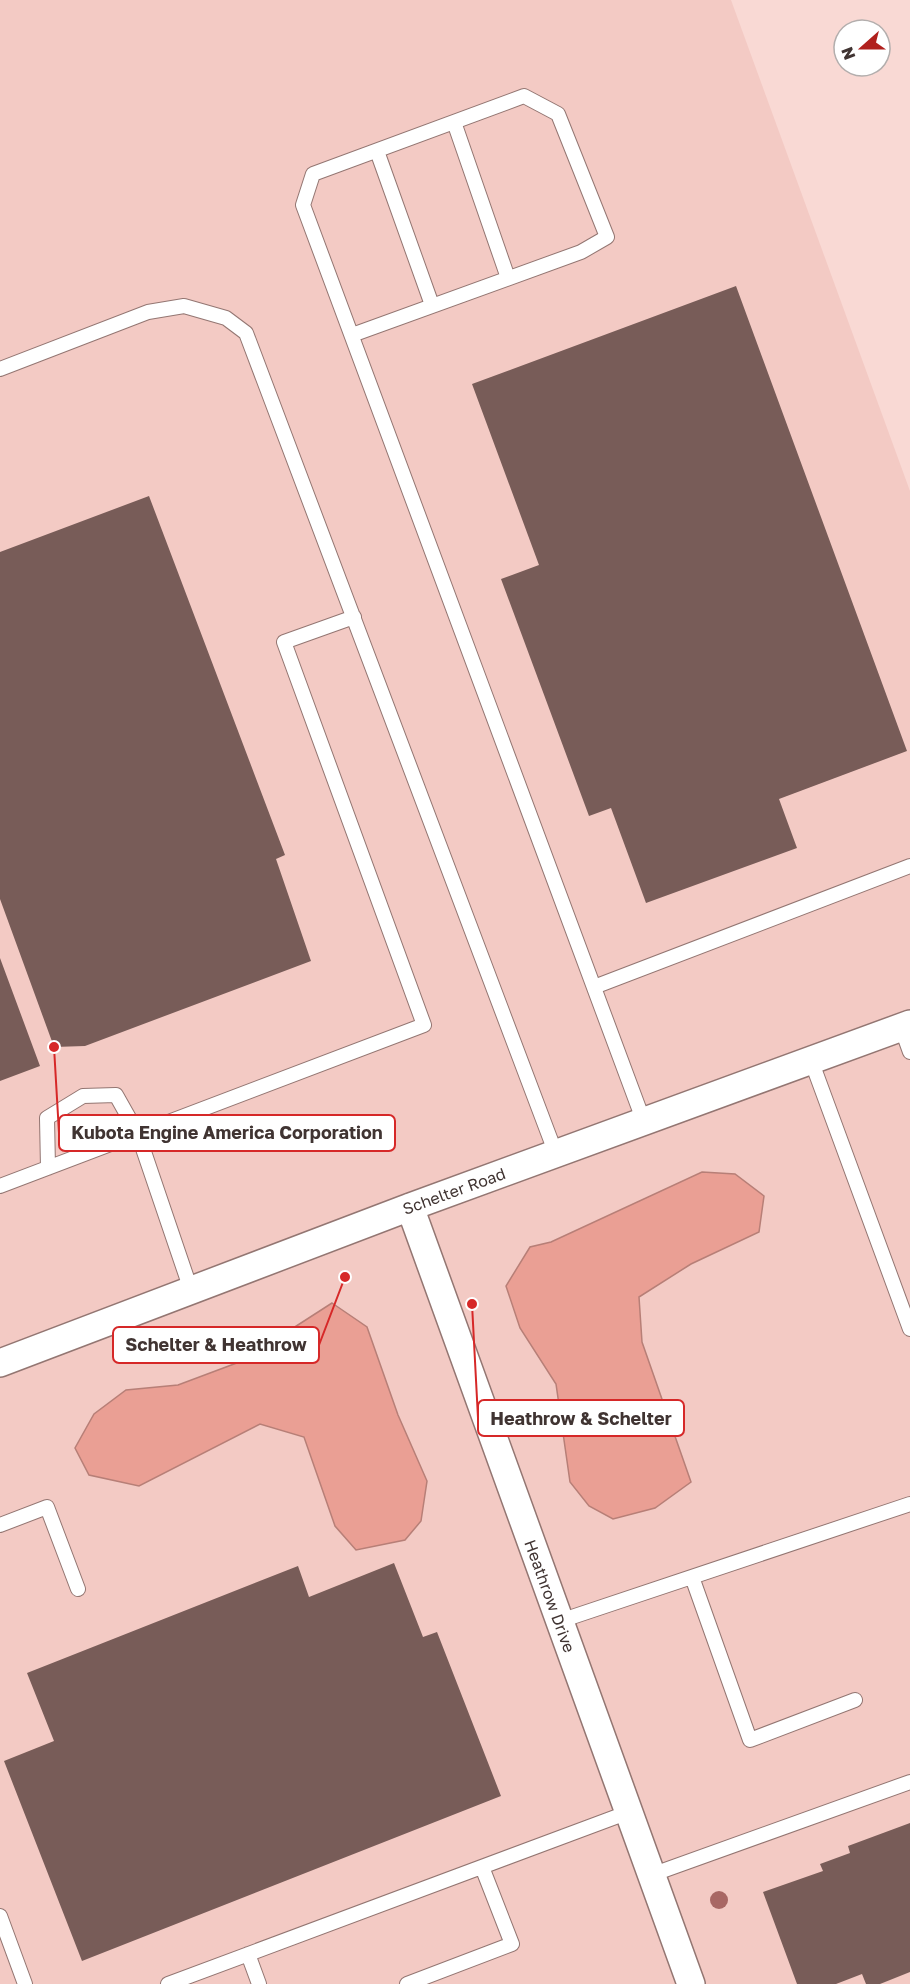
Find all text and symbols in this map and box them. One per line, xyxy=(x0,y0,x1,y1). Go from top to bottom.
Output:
north arrow xyxy=(832,18,892,78)
text: N xyxy=(836,44,860,63)
callout: Kubota Engine America Corporation xyxy=(59,1115,395,1151)
text: Kubota Engine America Corporation xyxy=(71,1121,383,1143)
street label: Schelter Road xyxy=(400,1163,508,1219)
callout: Schelter & Heathrow xyxy=(113,1327,319,1363)
text: Schelter & Heathrow xyxy=(125,1333,307,1355)
callout: Heathrow & Schelter xyxy=(478,1400,684,1436)
text: Heathrow & Schelter xyxy=(490,1407,672,1429)
street label: Heathrow Drive xyxy=(520,1537,580,1655)

